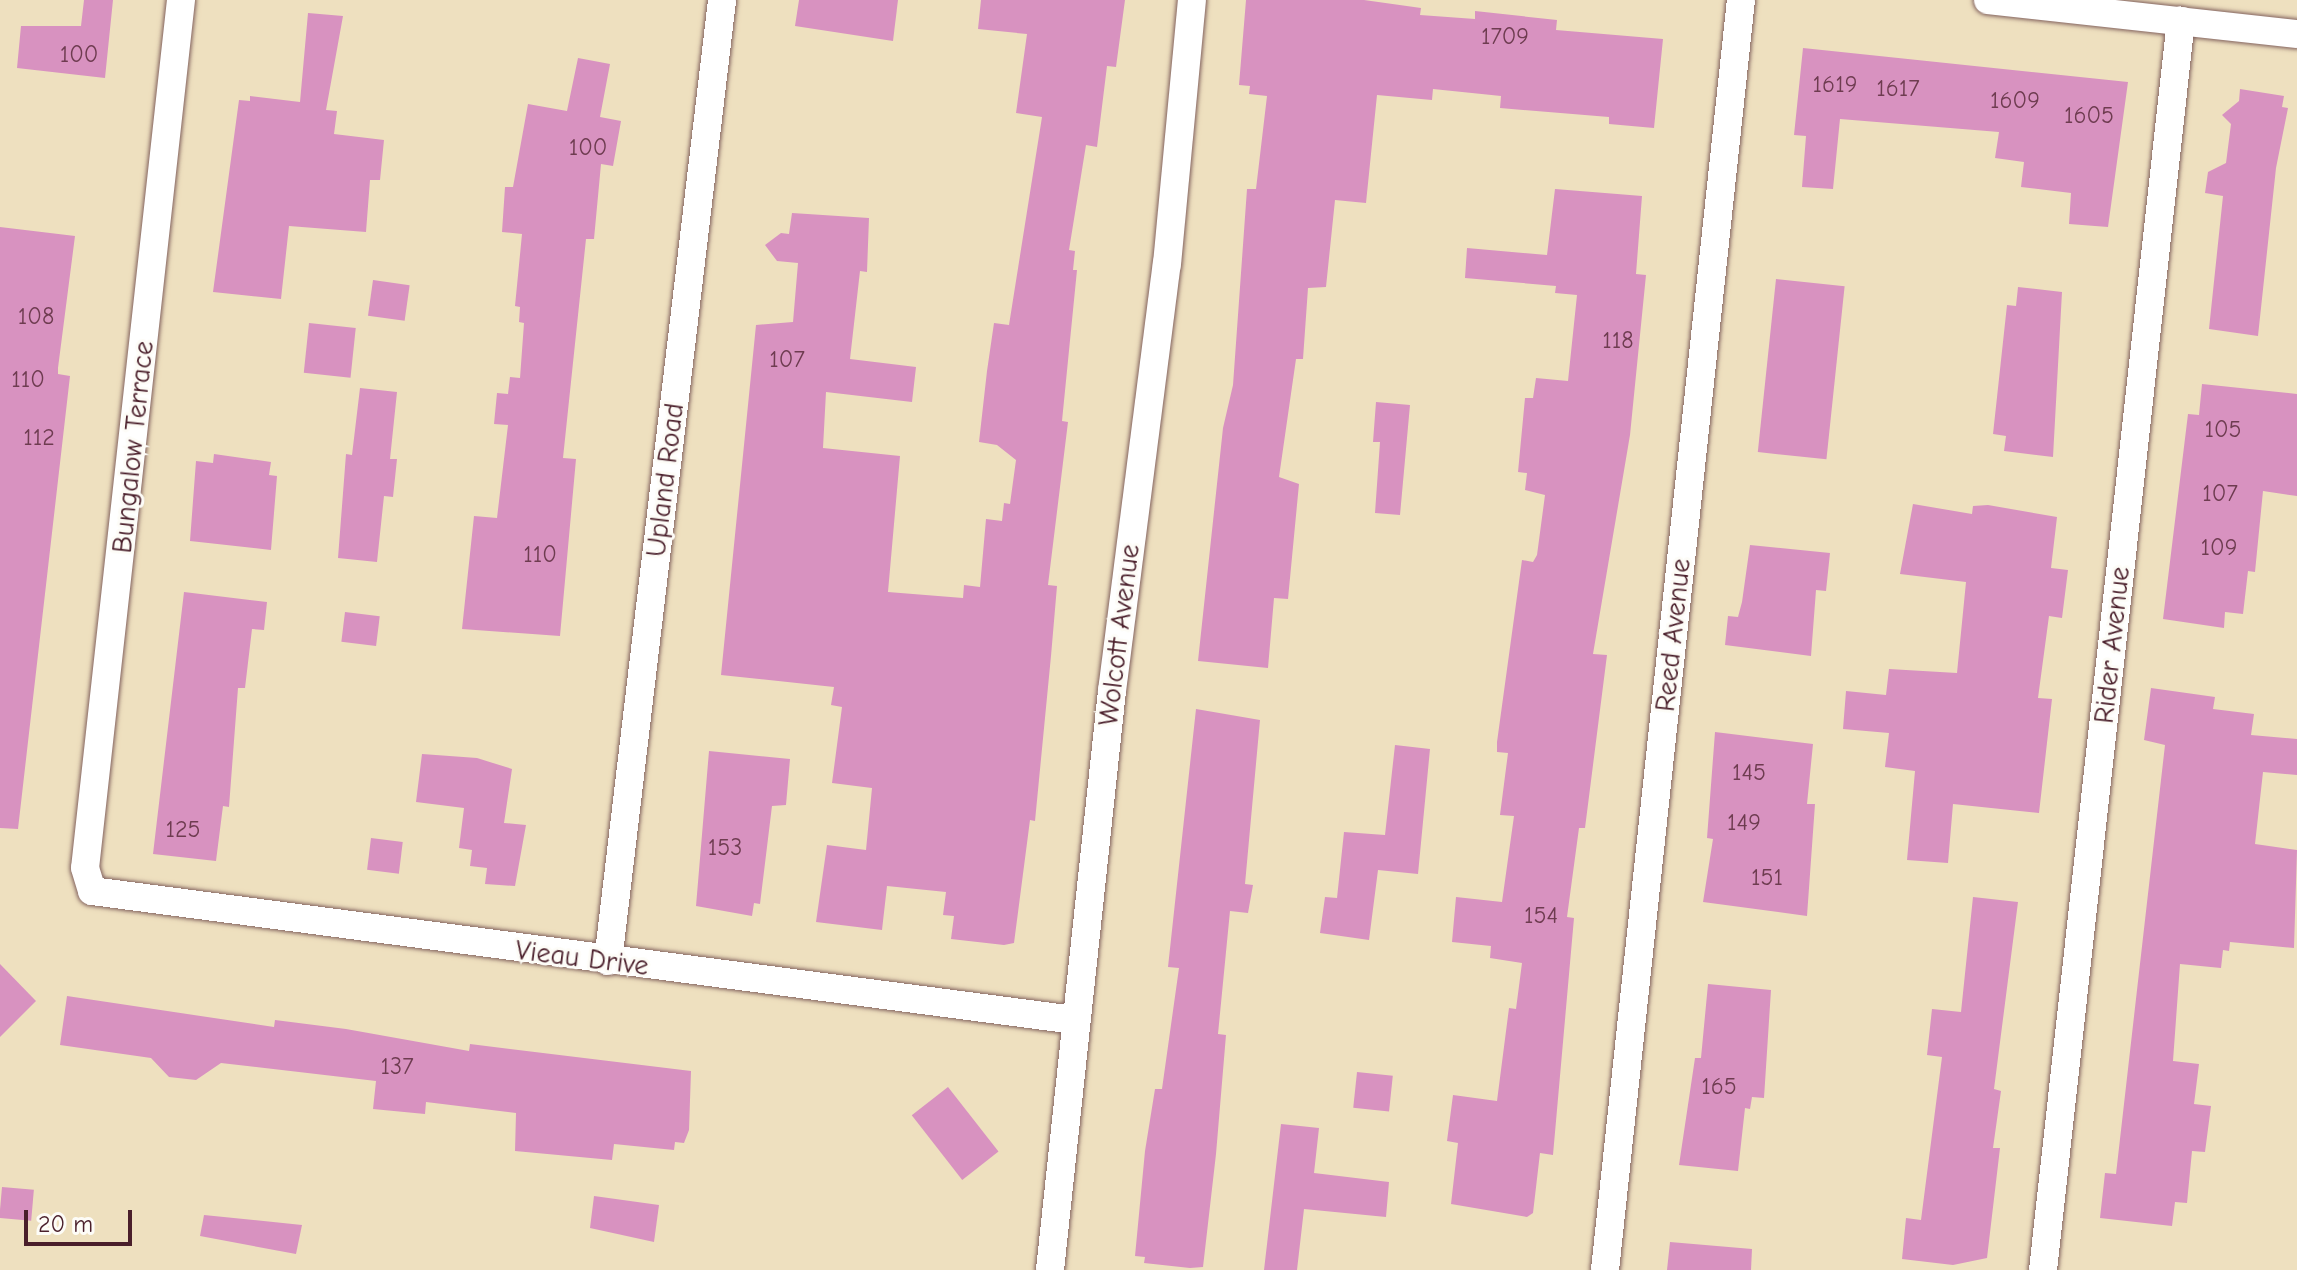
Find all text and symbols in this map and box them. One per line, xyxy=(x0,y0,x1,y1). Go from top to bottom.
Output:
house number: 1709 xyxy=(1481,23,1529,51)
house number: 100 xyxy=(60,41,98,69)
house number: 1619 xyxy=(1813,71,1857,99)
house number: 1617 xyxy=(1876,75,1920,103)
house number: 1609 xyxy=(1990,87,2040,115)
house number: 1605 xyxy=(2064,102,2114,130)
house number: 100 xyxy=(569,134,607,162)
house number: 108 xyxy=(18,303,54,331)
house number: 118 xyxy=(1602,327,1634,355)
street label: Bungalow Terrace xyxy=(105,339,161,555)
house number: 107 xyxy=(769,346,805,374)
house number: 110 xyxy=(11,366,45,394)
street label: Upland Road xyxy=(639,401,691,559)
house number: 105 xyxy=(2204,416,2242,444)
house number: 112 xyxy=(23,424,55,452)
house number: 107 xyxy=(2202,480,2238,508)
house number: 109 xyxy=(2201,534,2237,562)
house number: 110 xyxy=(523,541,557,569)
street label: Wolcott Avenue xyxy=(1091,542,1147,728)
street label: Reed Avenue xyxy=(1648,557,1698,713)
street label: Rider Avenue xyxy=(2087,565,2137,725)
house number: 145 xyxy=(1732,759,1766,787)
house number: 149 xyxy=(1727,809,1761,837)
house number: 125 xyxy=(165,816,201,844)
house number: 153 xyxy=(708,834,742,862)
house number: 151 xyxy=(1751,864,1783,892)
house number: 154 xyxy=(1524,902,1558,930)
street label: Vieau Drive xyxy=(514,933,650,983)
house number: 137 xyxy=(381,1053,413,1081)
house number: 165 xyxy=(1701,1073,1737,1101)
scale bar xyxy=(28,1194,136,1244)
text: 20 m xyxy=(38,1210,93,1238)

